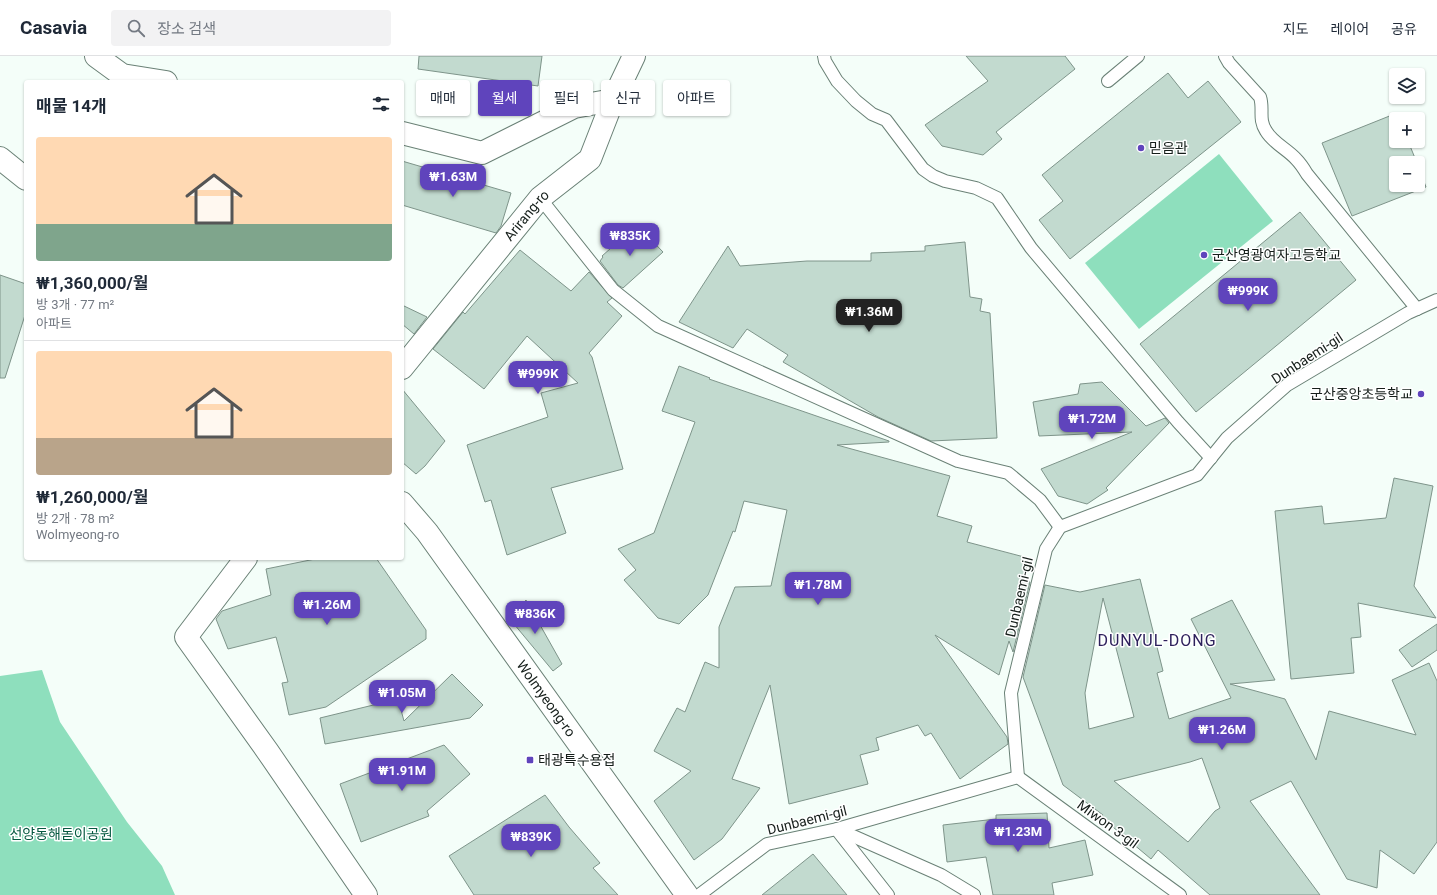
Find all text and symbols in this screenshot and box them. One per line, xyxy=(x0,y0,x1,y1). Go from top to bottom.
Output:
search box xyxy=(111,10,391,46)
text: Casavia xyxy=(20,16,87,39)
icon: search xyxy=(125,17,147,39)
text: 장소 검색 xyxy=(157,20,216,38)
text: 지도 xyxy=(1283,21,1309,37)
text: 레이어 xyxy=(1331,21,1369,37)
text: 공유 xyxy=(1391,21,1417,37)
map controls xyxy=(1389,68,1425,192)
button: layers xyxy=(1389,68,1425,104)
chip: 매매 xyxy=(416,80,470,116)
chip: 월세 xyxy=(478,80,532,116)
chip: 필터 xyxy=(540,80,593,116)
chip: 신규 xyxy=(601,80,655,116)
chip: 아파트 xyxy=(663,80,730,116)
icon: filters xyxy=(370,93,392,115)
text: 매물 14개 xyxy=(36,96,107,116)
button: + xyxy=(1389,112,1425,148)
place label: 믿음관 xyxy=(1149,140,1188,156)
marker: 믿음관 xyxy=(1136,143,1146,153)
button: − xyxy=(1389,156,1425,192)
icon: home xyxy=(178,163,250,235)
pin: ₩1.63M xyxy=(420,164,486,198)
text: ₩1.63M xyxy=(429,169,477,184)
street label: Arirang-ro xyxy=(501,186,552,244)
pin: ₩835K xyxy=(602,223,658,257)
text: ₩835K xyxy=(609,228,651,243)
place label: 군산영광여자고등학교 xyxy=(1212,247,1341,263)
marker: 군산영광여자고등학교 xyxy=(1199,250,1209,260)
text: ₩1,360,000/월 xyxy=(36,273,148,293)
pin: ₩999K xyxy=(1220,278,1276,312)
text: ₩999K xyxy=(1227,283,1269,298)
text: 방 3개 · 77 m² xyxy=(36,297,114,312)
pin: ₩1.36M xyxy=(836,299,902,333)
text: ₩1.36M xyxy=(845,304,893,319)
text: 아파트 xyxy=(36,316,72,331)
street label: Dunbaemi-gil xyxy=(1268,329,1346,387)
pin: ₩999K xyxy=(510,361,566,395)
text: ₩999K xyxy=(517,366,559,381)
icon: home xyxy=(178,377,250,449)
place label: 군산중앙초등학교 xyxy=(1310,386,1413,402)
marker: 군산중앙초등학교 xyxy=(1416,389,1426,399)
pin: ₩1.72M xyxy=(1059,406,1125,440)
text: ₩1.72M xyxy=(1068,411,1116,426)
text: ₩1,260,000/월 xyxy=(36,487,148,507)
text: 방 2개 · 78 m² xyxy=(36,511,114,526)
text: Wolmyeong-ro xyxy=(36,527,119,542)
street label: Dunbaemi-gil xyxy=(1002,555,1036,639)
pin: ₩1.78M xyxy=(785,572,851,606)
text: ₩1.78M xyxy=(794,577,842,592)
pin: ₩1.26M xyxy=(294,592,360,626)
text: ₩1.26M xyxy=(303,597,351,612)
pin: ₩836K xyxy=(507,601,563,635)
text: ₩836K xyxy=(514,606,556,621)
district label: DUNYUL-DONG xyxy=(1097,631,1217,650)
street label: Wolmyeong-ro xyxy=(514,657,579,740)
pin: ₩1.05M xyxy=(369,680,435,714)
text: ₩1.05M xyxy=(378,685,426,700)
pin: ₩1.26M xyxy=(1189,717,1255,751)
text: ₩1.26M xyxy=(1198,722,1246,737)
place label: 태광특수용접 xyxy=(538,752,615,768)
marker: 태광특수용접 xyxy=(525,755,535,765)
pin: ₩1.91M xyxy=(369,758,435,792)
text: ₩1.91M xyxy=(378,763,426,778)
street label: Miwon 3-gil xyxy=(1074,796,1142,852)
street label: Dunbaemi-gil xyxy=(765,802,849,838)
pin: ₩1.23M xyxy=(985,819,1051,853)
pin: ₩839K xyxy=(503,824,559,858)
text: ₩1.23M xyxy=(994,824,1042,839)
park label: 선양동해돋이공원 xyxy=(9,826,113,842)
text: ₩839K xyxy=(510,829,552,844)

